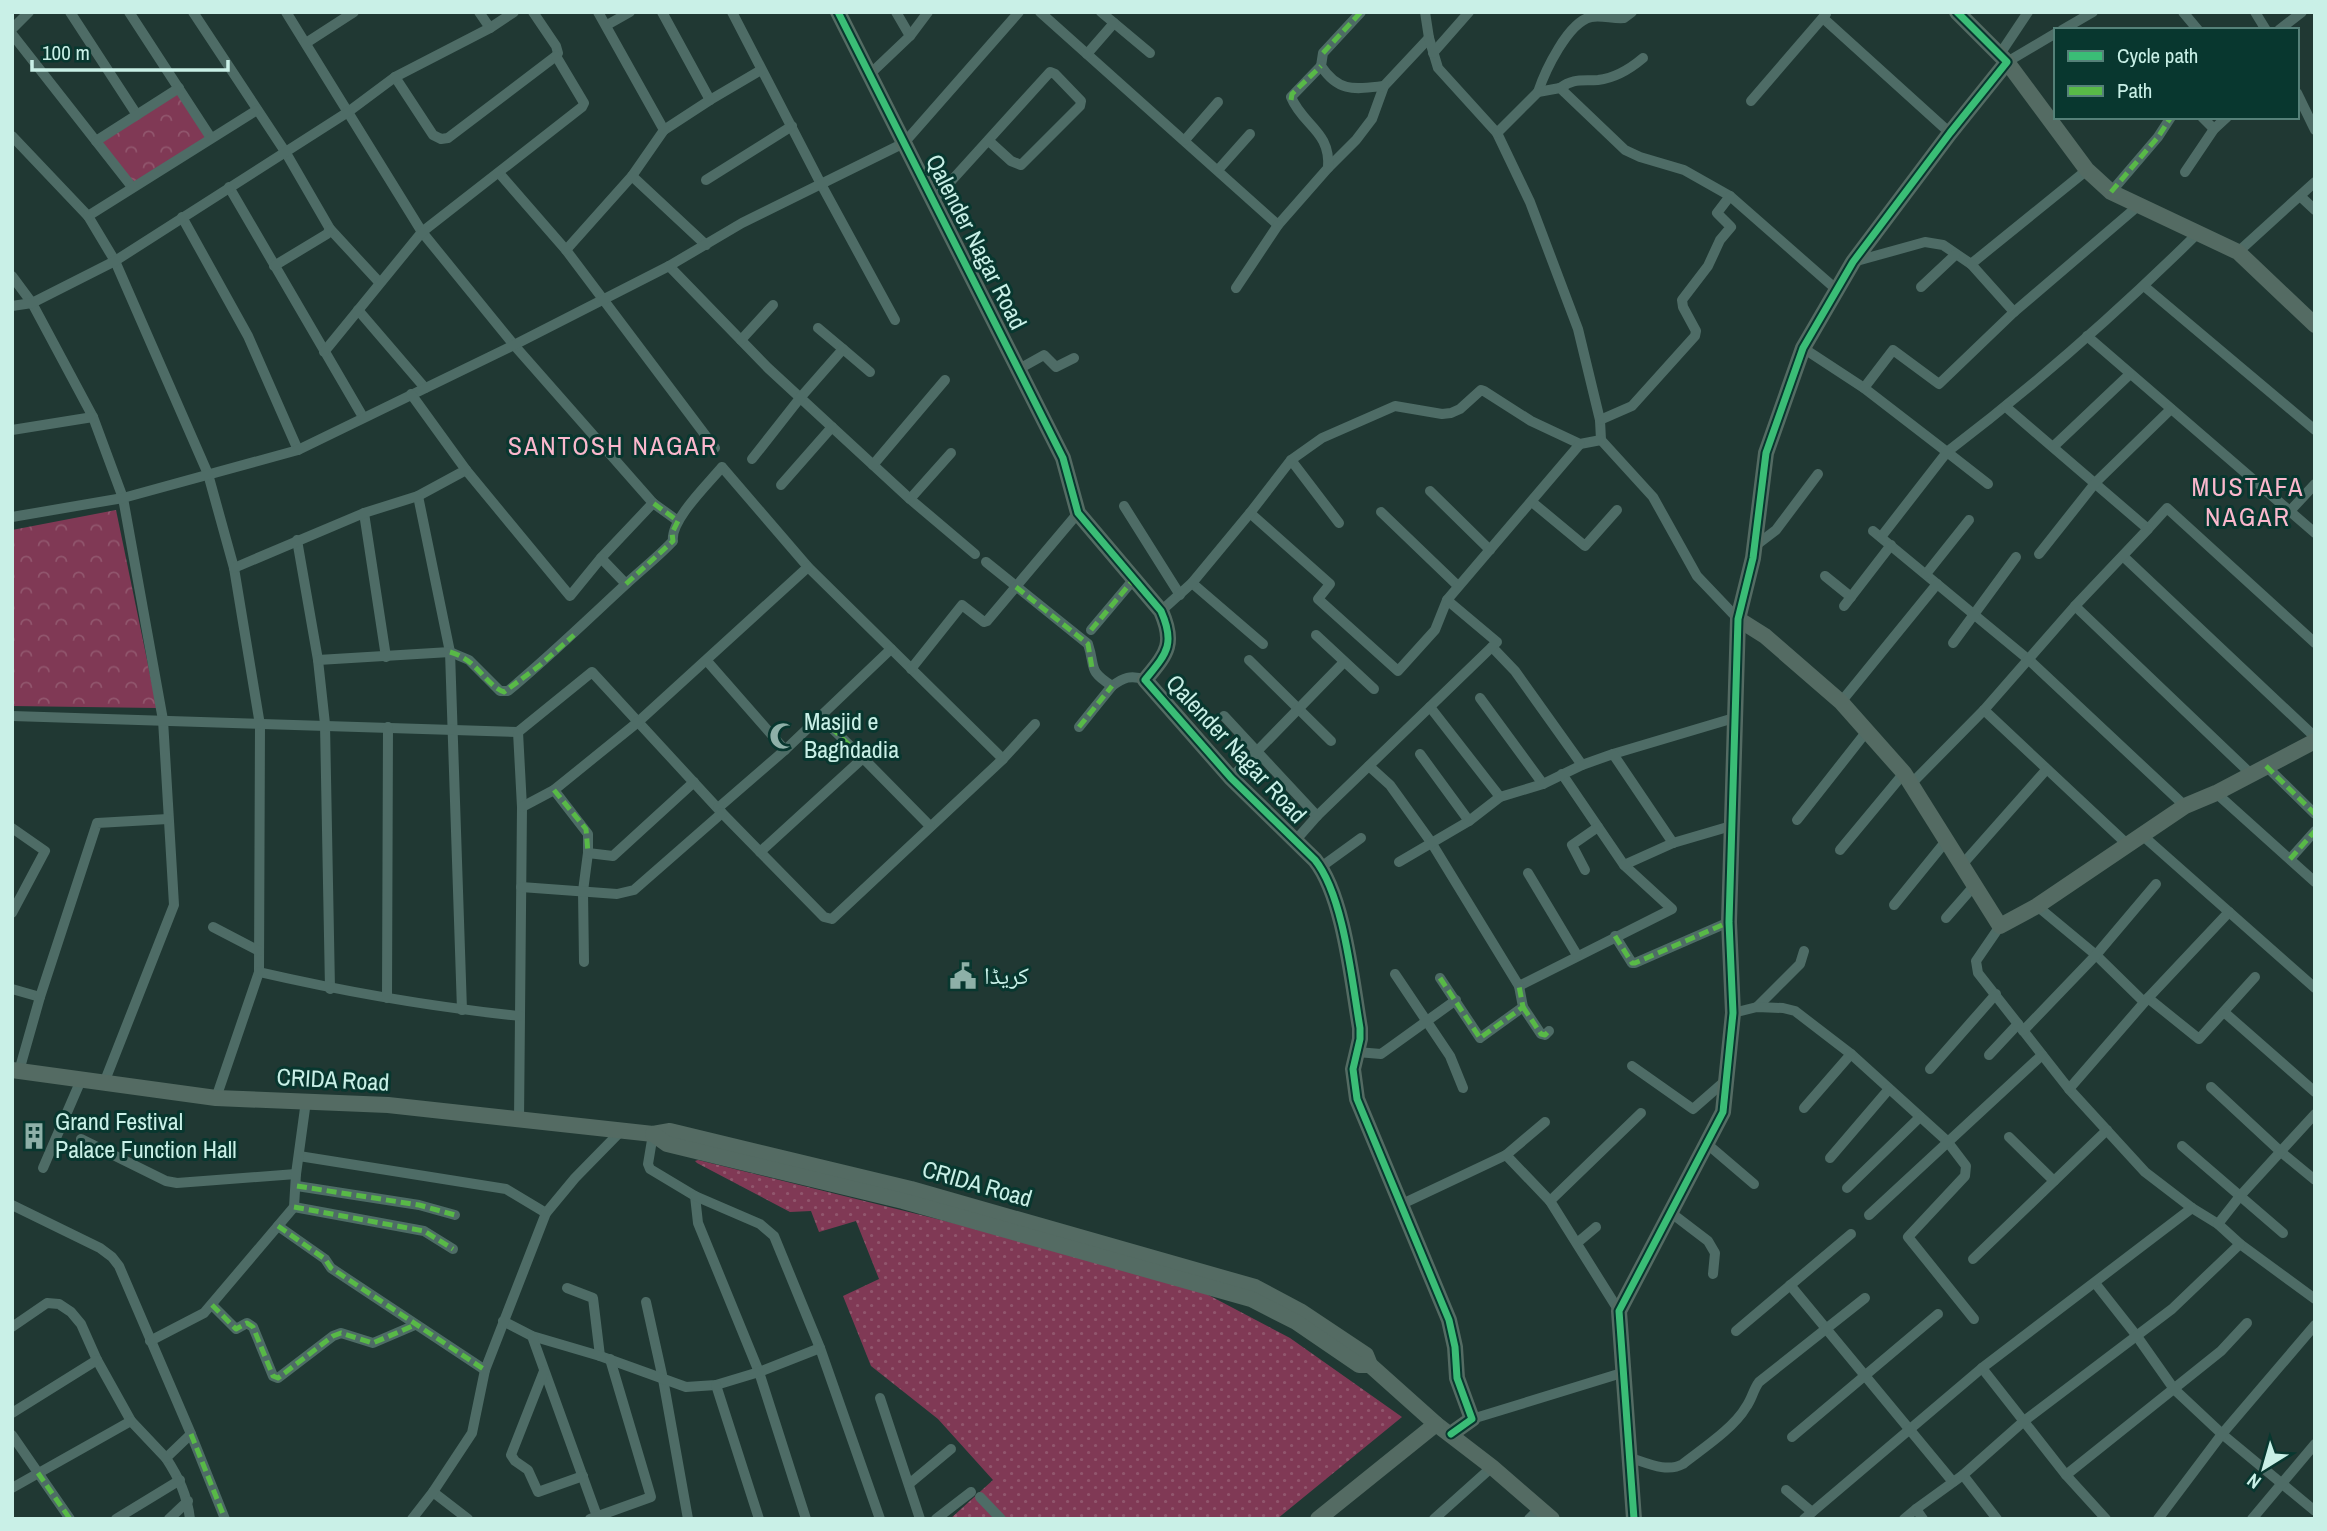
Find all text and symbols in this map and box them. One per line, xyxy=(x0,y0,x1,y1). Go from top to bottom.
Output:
scale bar xyxy=(32,28,228,72)
legend xyxy=(2054,28,2299,119)
text: 100 m xyxy=(42,38,90,67)
text: Cycle path xyxy=(2117,41,2198,70)
text: Path xyxy=(2117,76,2152,105)
street label: Qalender Nagar Road xyxy=(919,149,1035,335)
district label: SANTOSH NAGAR xyxy=(508,428,718,463)
district label: MUSTAFA NAGAR xyxy=(2191,469,2305,534)
street label: Qalender Nagar Road xyxy=(1159,667,1314,830)
place label: Masjid e Baghdadia xyxy=(804,705,899,765)
mosque icon: Masjid e Baghdadia xyxy=(768,721,798,751)
place label: کریڈا xyxy=(984,959,1029,991)
public building icon: کریڈا xyxy=(948,961,978,991)
street label: CRIDA Road xyxy=(276,1060,390,1098)
place label: Grand Festival Palace Function Hall xyxy=(55,1105,237,1165)
building icon: Grand Festival Palace Function Hall xyxy=(19,1121,49,1151)
street label: CRIDA Road xyxy=(919,1152,1036,1214)
north arrow xyxy=(2229,1433,2299,1503)
text: N xyxy=(2241,1468,2266,1495)

